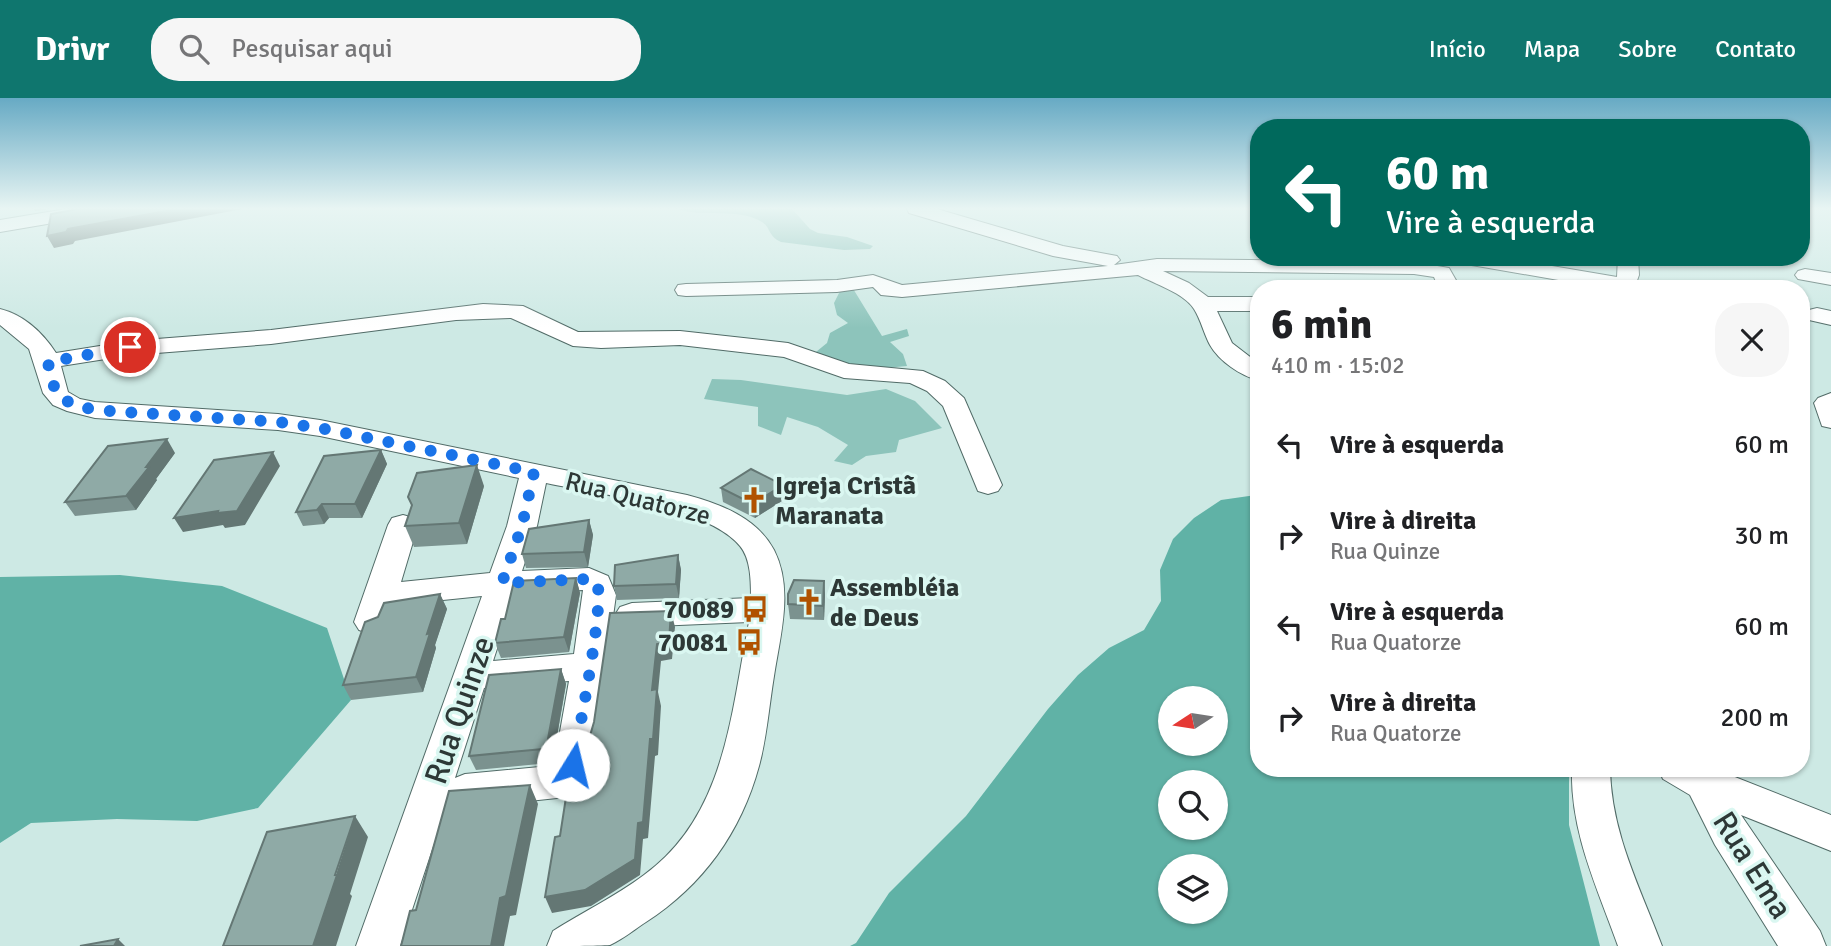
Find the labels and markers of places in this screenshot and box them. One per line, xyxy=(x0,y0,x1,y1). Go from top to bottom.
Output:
pin xyxy=(100,317,160,377)
place label: Igreja Cristã Maranata xyxy=(775,470,916,532)
church icon: Igreja Cristã Maranata xyxy=(739,485,769,515)
place label: Assembléia de Deus xyxy=(830,572,959,634)
church icon: Assembléia de Deus xyxy=(794,587,824,617)
place label: 70089 xyxy=(664,594,734,626)
bus stop icon: 70089 xyxy=(740,594,770,624)
place label: 70081 xyxy=(658,627,728,659)
bus stop icon: 70081 xyxy=(734,627,764,657)

